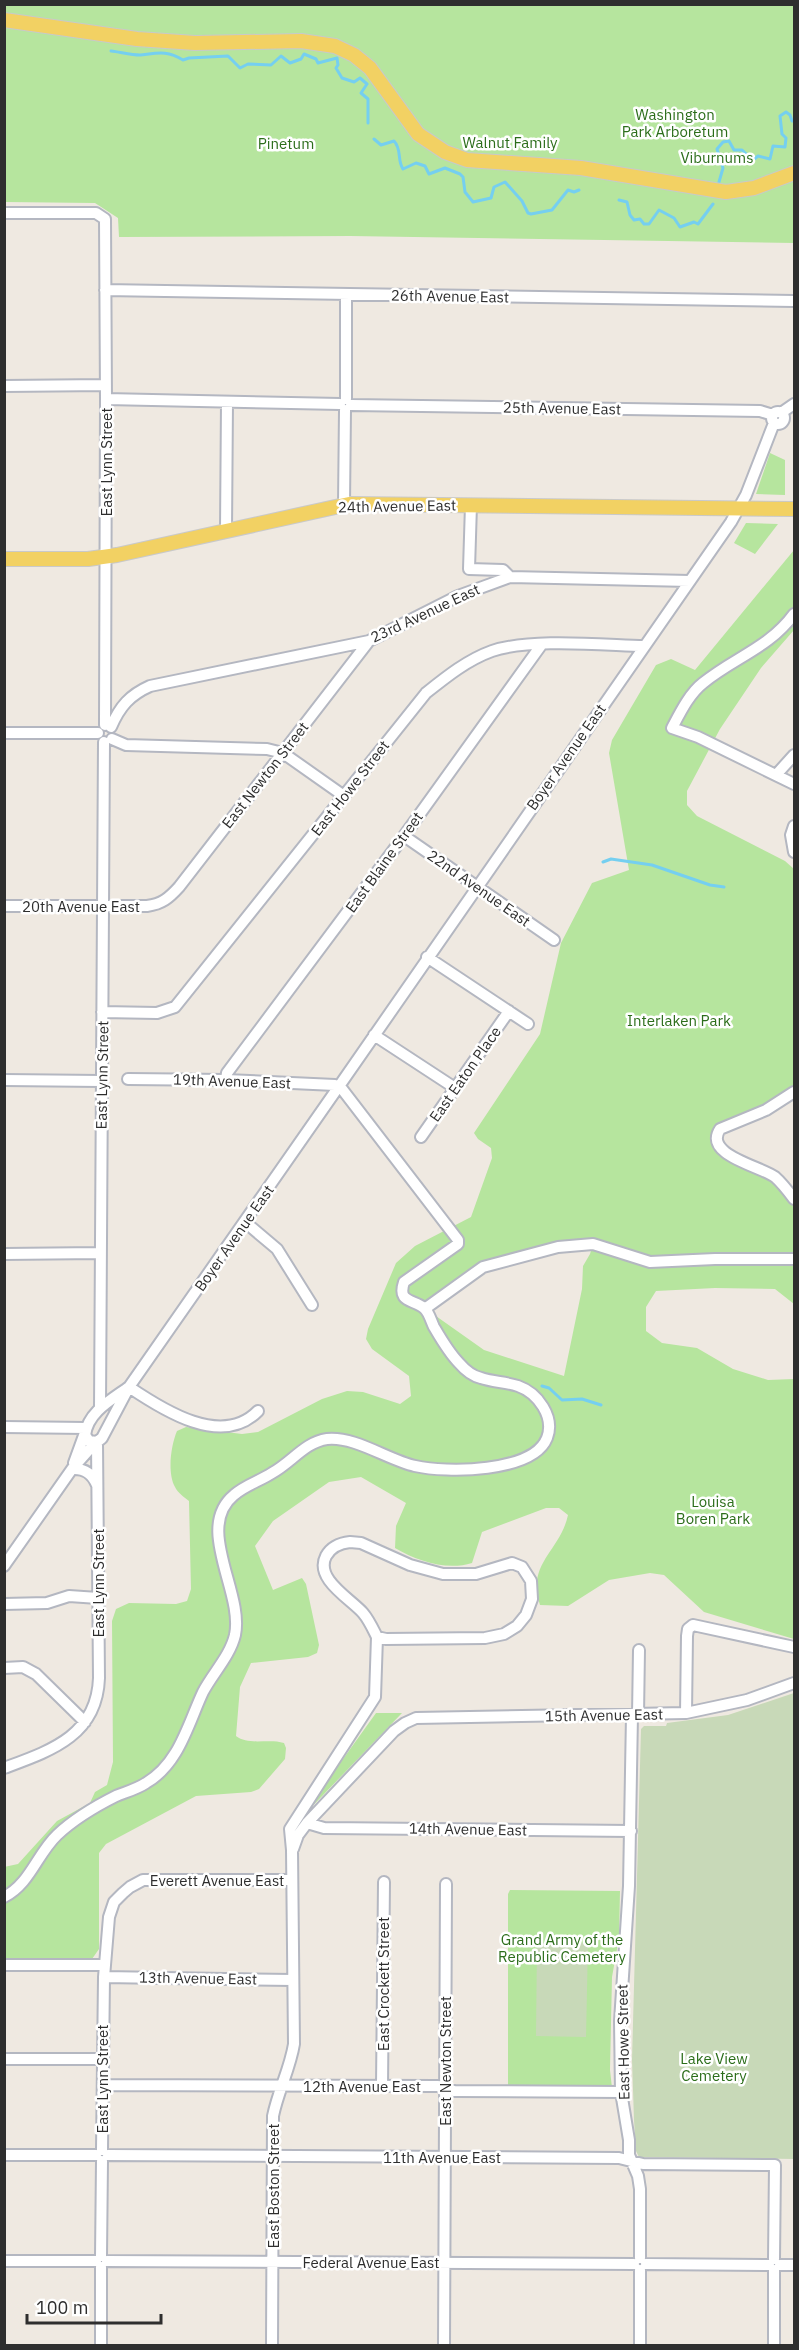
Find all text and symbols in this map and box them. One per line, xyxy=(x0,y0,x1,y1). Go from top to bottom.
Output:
park label: Washington Park Arboretum xyxy=(622,105,728,141)
park label: Walnut Family xyxy=(462,133,558,152)
park label: Pinetum xyxy=(258,134,314,153)
park label: Viburnums xyxy=(680,148,754,167)
street label: 26th Avenue East xyxy=(391,285,509,307)
street label: 25th Avenue East xyxy=(503,397,621,419)
street label: East Lynn Street xyxy=(97,408,116,516)
street label: 24th Avenue East xyxy=(338,495,456,517)
street label: 23rd Avenue East xyxy=(367,579,483,647)
street label: Boyer Avenue East xyxy=(522,700,610,814)
street label: East Newton Street xyxy=(218,718,312,832)
street label: East Howe Street xyxy=(307,736,393,840)
street label: East Blaine Street xyxy=(341,808,427,916)
street label: 22nd Avenue East xyxy=(424,845,534,931)
street label: 20th Avenue East xyxy=(22,897,140,916)
park label: Interlaken Park xyxy=(627,1011,731,1030)
street label: East Lynn Street xyxy=(92,1020,112,1130)
street label: East Eaton Place xyxy=(425,1023,505,1125)
street label: 19th Avenue East xyxy=(173,1069,291,1093)
street label: Boyer Avenue East xyxy=(190,1181,278,1295)
park label: Louisa Boren Park xyxy=(676,1492,750,1528)
street label: East Lynn Street xyxy=(89,1529,108,1637)
street label: 15th Avenue East xyxy=(545,1704,663,1726)
street label: 14th Avenue East xyxy=(409,1818,527,1840)
street label: Everett Avenue East xyxy=(150,1871,284,1890)
street label: East Crockett Street xyxy=(374,1917,393,2051)
park label: Grand Army of the Republic Cemetery xyxy=(498,1930,626,1966)
street label: 13th Avenue East xyxy=(139,1967,257,1989)
street label: East Howe Street xyxy=(612,1984,634,2100)
street label: East Newton Street xyxy=(436,1996,455,2126)
street label: East Lynn Street xyxy=(93,2025,112,2133)
park label: Lake View Cemetery xyxy=(680,2049,748,2085)
street label: 12th Avenue East xyxy=(303,2077,421,2096)
street label: East Boston Street xyxy=(264,2124,283,2248)
street label: 11th Avenue East xyxy=(383,2148,501,2167)
street label: Federal Avenue East xyxy=(302,2253,440,2272)
scale bar xyxy=(27,2287,160,2325)
text: 100 m xyxy=(36,2296,88,2319)

